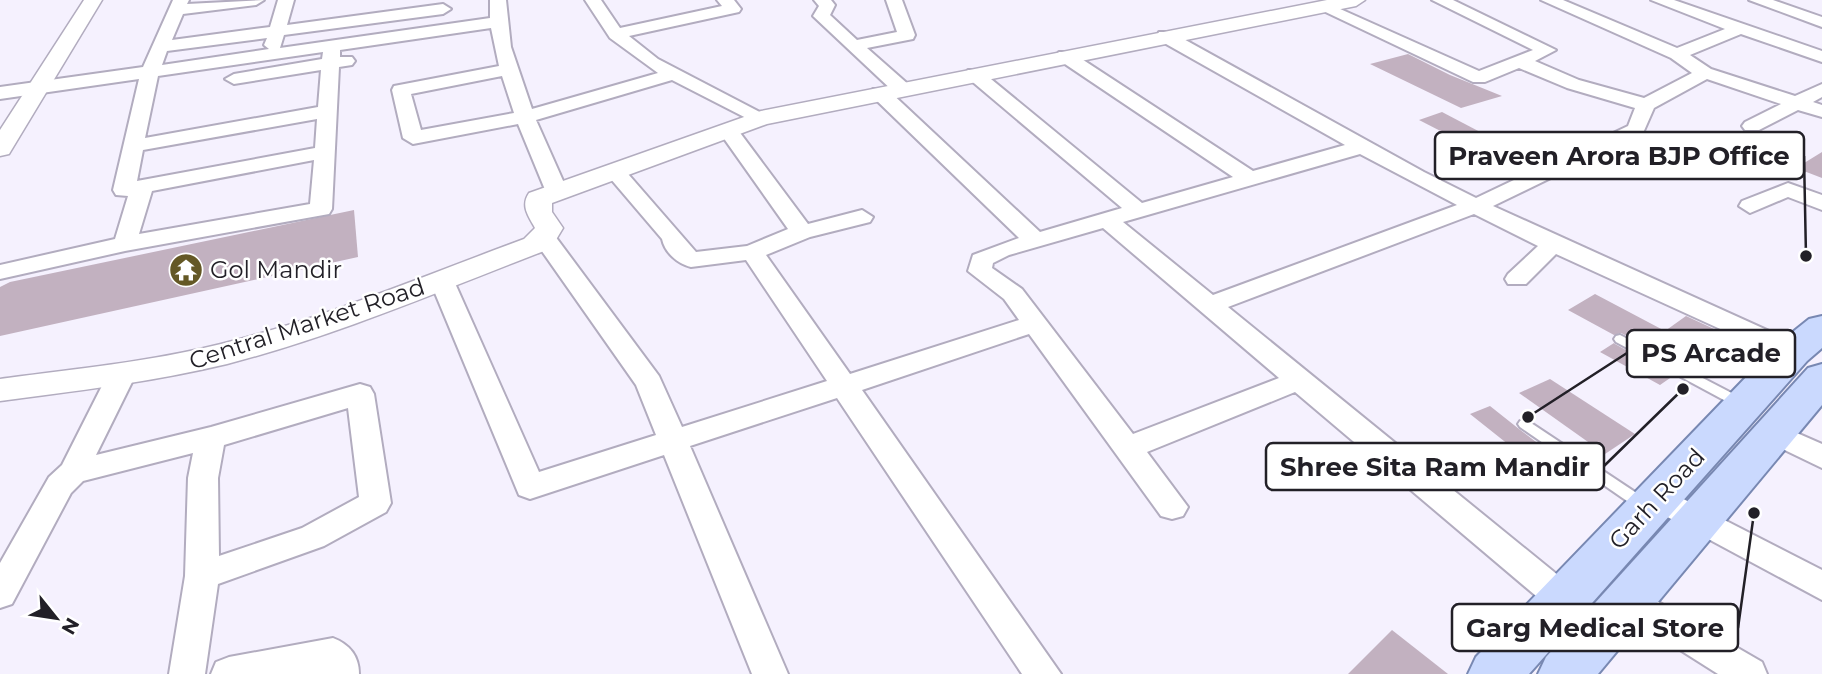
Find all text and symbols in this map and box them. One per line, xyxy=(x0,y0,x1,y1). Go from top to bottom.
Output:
callout: Praveen Arora BJP Office xyxy=(1435,132,1804,179)
text: Praveen Arora BJP Office xyxy=(1448,140,1790,172)
temple icon: Gol Mandir xyxy=(167,251,205,289)
place label: Gol Mandir xyxy=(210,255,342,284)
street label: Central Market Road xyxy=(185,272,428,375)
callout: PS Arcade xyxy=(1627,330,1795,377)
text: PS Arcade xyxy=(1641,337,1781,369)
street label: Garh Road xyxy=(1603,442,1711,555)
callout: Shree Sita Ram Mandir xyxy=(1266,443,1604,490)
text: Shree Sita Ram Mandir xyxy=(1280,451,1590,483)
north arrow xyxy=(21,583,91,653)
callout: Garg Medical Store xyxy=(1452,604,1738,651)
text: Garg Medical Store xyxy=(1466,612,1724,644)
text: N xyxy=(56,614,84,639)

